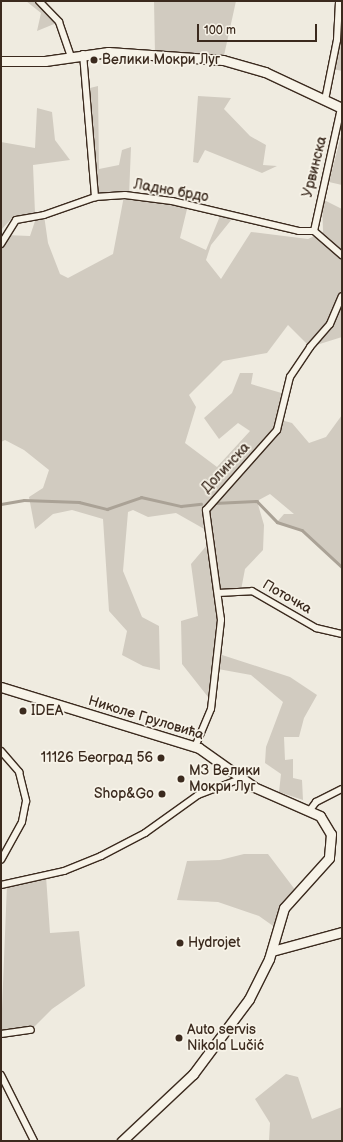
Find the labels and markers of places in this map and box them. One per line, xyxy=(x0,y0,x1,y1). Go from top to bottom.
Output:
place label: Велики Мокри Луг xyxy=(102,52,220,68)
marker: Велики Мокри Луг xyxy=(89,55,99,65)
place label: IDEA xyxy=(31,703,63,719)
marker: IDEA xyxy=(18,706,28,716)
place label: 11126 Београд 56 xyxy=(41,750,153,766)
marker: 11126 Београд 56 xyxy=(156,753,166,763)
place label: МЗ Велики Мокри Луг xyxy=(189,763,260,796)
marker: МЗ Велики Мокри Луг xyxy=(176,774,186,784)
place label: Shop&Go xyxy=(94,786,154,802)
marker: Shop&Go xyxy=(157,789,167,799)
place label: Hydrojet xyxy=(188,935,241,951)
marker: Hydrojet xyxy=(175,938,185,948)
place label: Auto servis Nikola Lučić xyxy=(187,1022,264,1054)
marker: Auto servis Nikola Lučić xyxy=(174,1033,184,1043)

